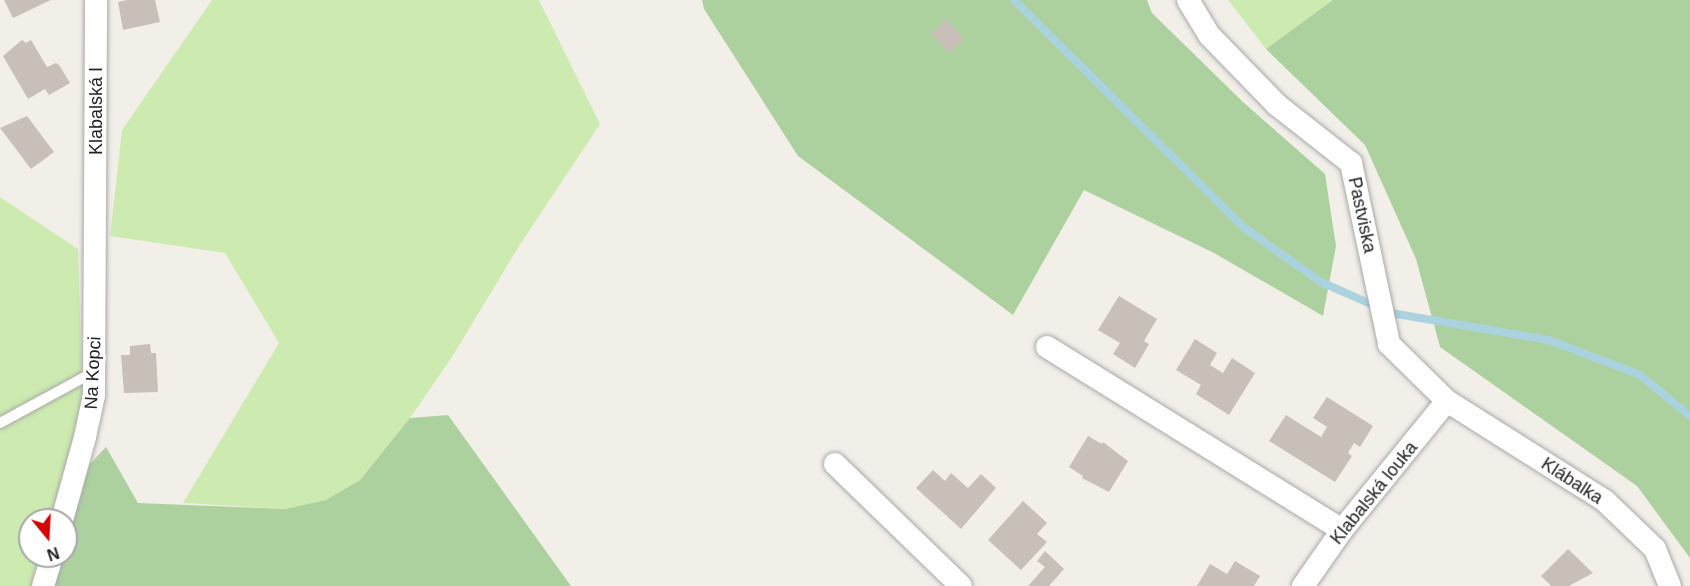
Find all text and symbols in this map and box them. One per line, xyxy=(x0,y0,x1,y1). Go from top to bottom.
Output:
street label: Klabalská I xyxy=(85,67,107,155)
street label: Pastviska xyxy=(1343,175,1381,255)
street label: Na Kopci xyxy=(80,336,106,410)
street label: Klabalská louka xyxy=(1326,437,1422,549)
street label: Klábalka xyxy=(1537,453,1607,509)
north arrow xyxy=(18,508,78,568)
text: N xyxy=(45,544,61,564)

